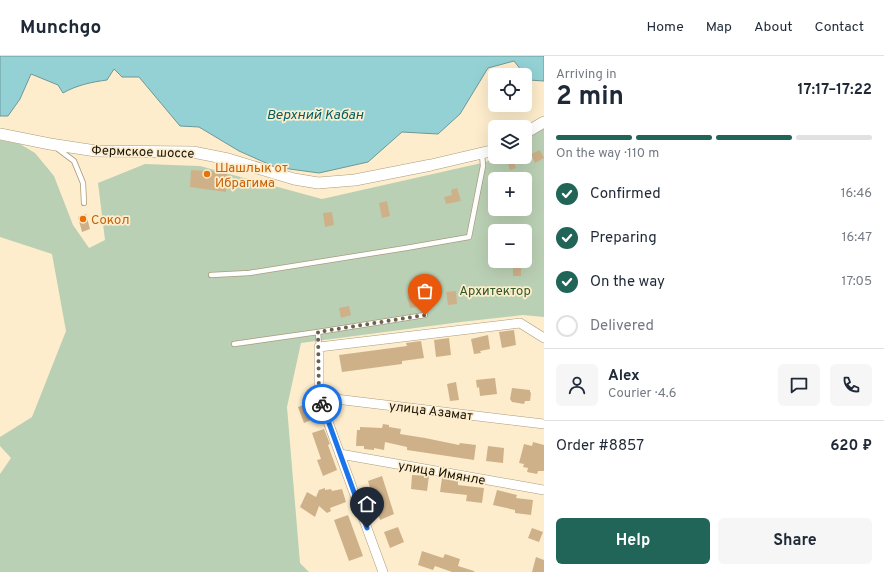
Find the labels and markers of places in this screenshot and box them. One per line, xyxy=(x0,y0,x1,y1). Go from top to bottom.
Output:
place label: Шашлык от Ибрагима xyxy=(215,161,288,192)
marker: Шашлык от Ибрагима xyxy=(202,169,212,179)
place label: Сокол xyxy=(91,213,129,229)
marker: Сокол xyxy=(78,214,88,224)
pin xyxy=(408,274,442,315)
pin xyxy=(350,487,384,528)

